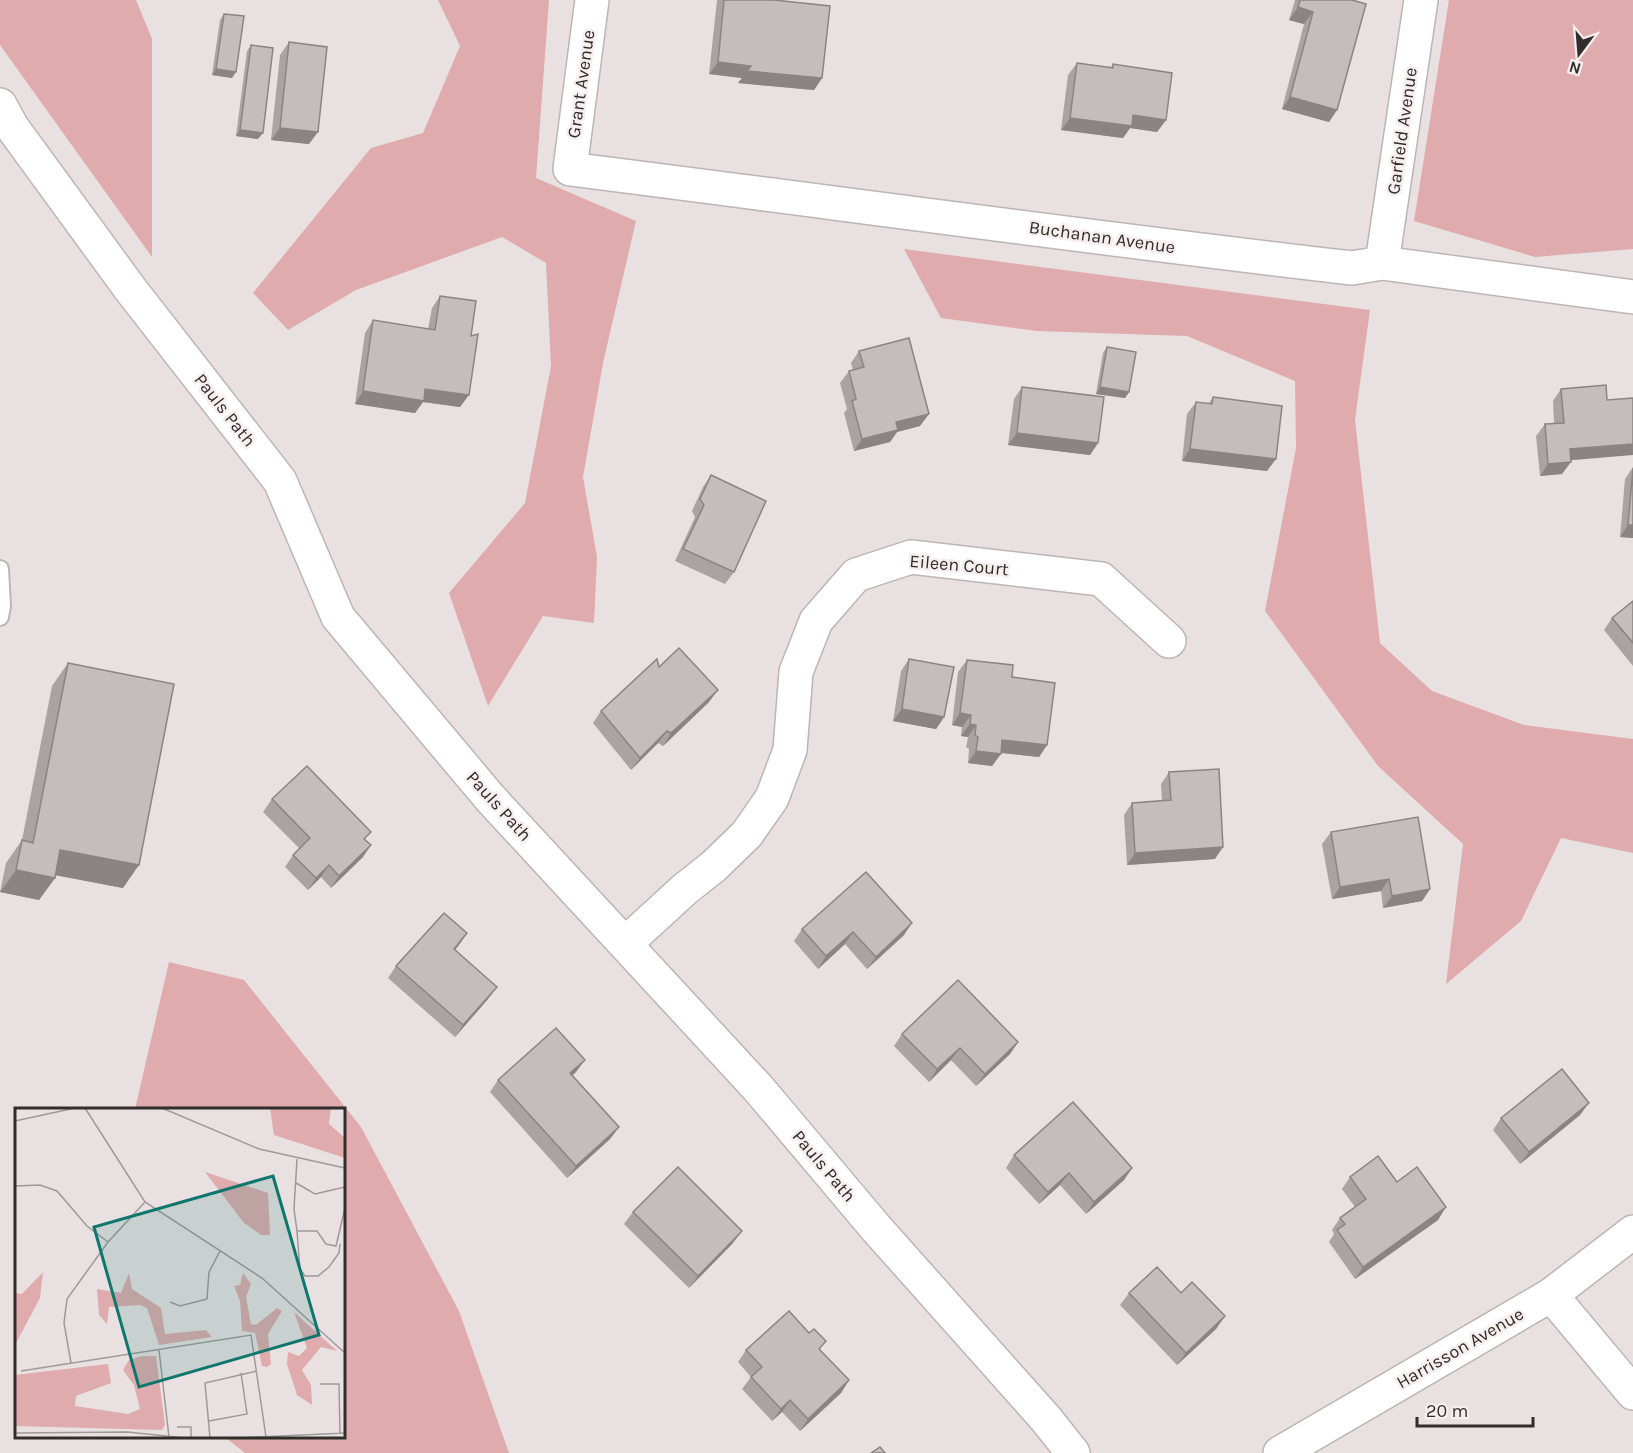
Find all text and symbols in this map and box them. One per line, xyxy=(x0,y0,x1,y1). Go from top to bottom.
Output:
north arrow xyxy=(1549,24,1609,84)
street label: Grant Avenue xyxy=(563,28,599,140)
text: N xyxy=(1567,57,1583,79)
street label: Garfield Avenue xyxy=(1382,66,1422,196)
street label: Buchanan Avenue xyxy=(1028,216,1176,258)
street label: Pauls Path xyxy=(190,369,260,451)
street label: Eileen Court xyxy=(909,550,1010,580)
street label: Pauls Path xyxy=(462,766,536,846)
inset map xyxy=(15,1108,345,1438)
street label: Pauls Path xyxy=(788,1126,860,1206)
street label: Harrisson Avenue xyxy=(1392,1303,1528,1393)
scale bar xyxy=(1417,1390,1532,1428)
text: 20 m xyxy=(1426,1400,1468,1422)

